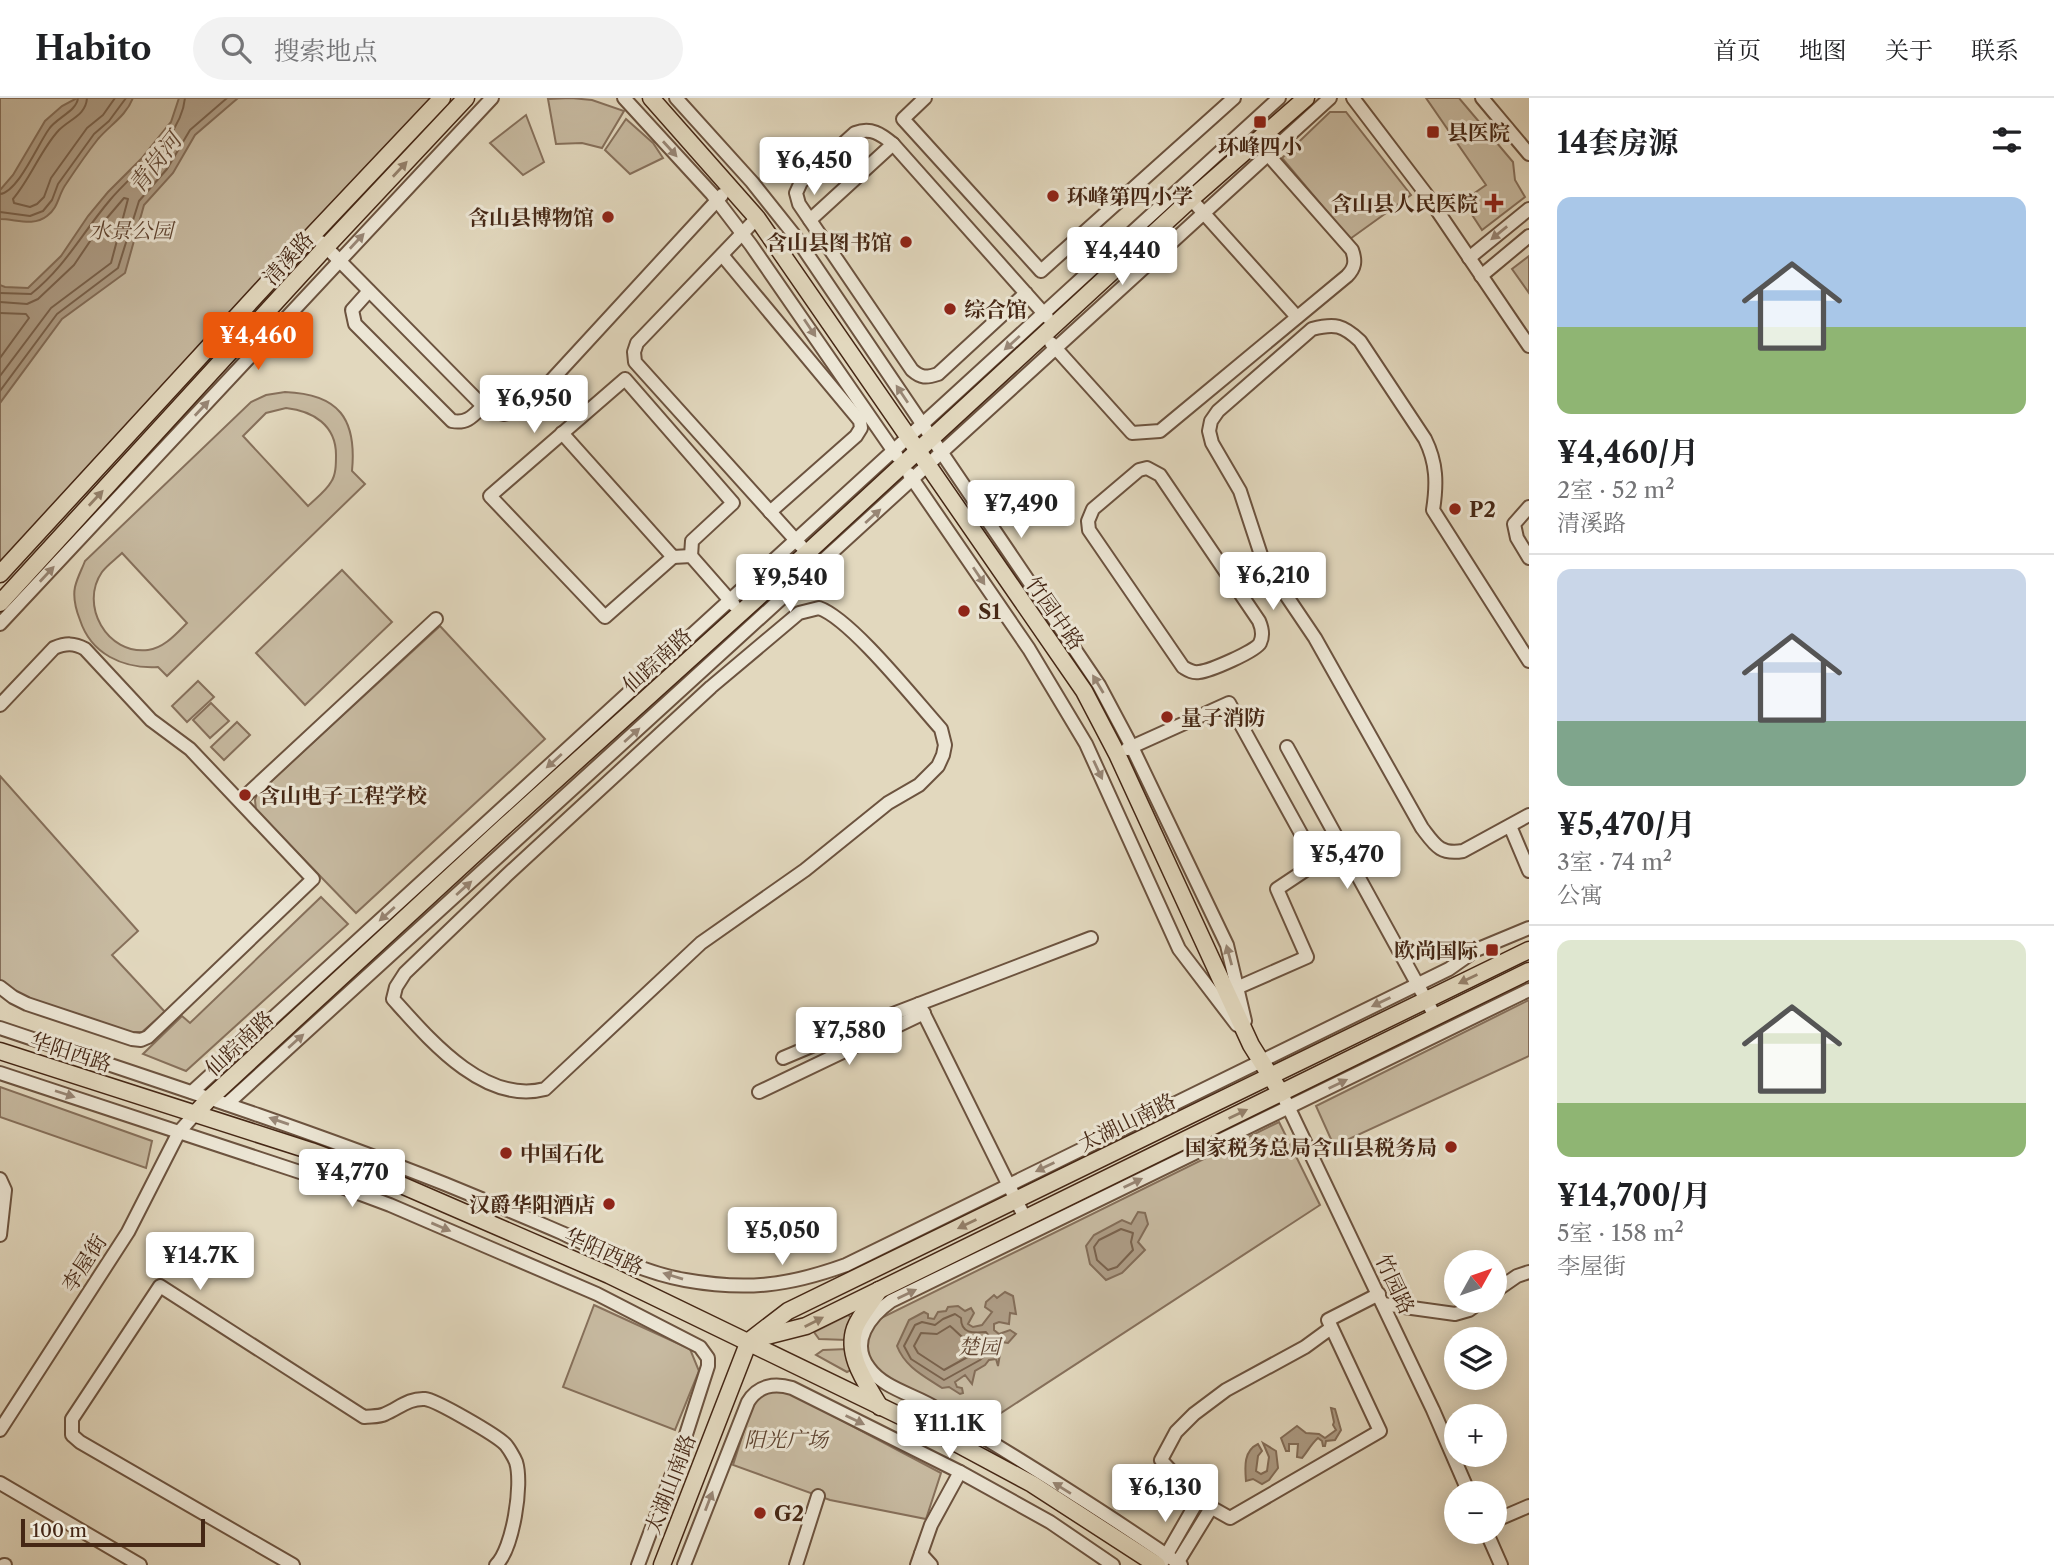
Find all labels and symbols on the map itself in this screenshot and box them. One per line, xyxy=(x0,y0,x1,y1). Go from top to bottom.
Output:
marker: 环峰四小 xyxy=(1252,114,1268,130)
place label: 县医院 xyxy=(1447,120,1510,145)
water label: 青岗河 xyxy=(123,124,190,199)
marker: 县医院 xyxy=(1425,124,1441,140)
place label: 环峰四小 xyxy=(1218,134,1302,159)
pin: ¥6,450 xyxy=(757,138,871,197)
one-way arrow xyxy=(662,140,677,157)
one-way arrow xyxy=(391,161,407,178)
place label: 环峰第四小学 xyxy=(1067,184,1193,209)
marker: 环峰第四小学 xyxy=(1045,188,1061,204)
place label: 含山县人民医院 xyxy=(1331,191,1478,216)
marker: 含山县人民医院 xyxy=(1484,193,1504,213)
place label: 含山县博物馆 xyxy=(468,205,594,230)
marker: 含山县博物馆 xyxy=(600,209,616,225)
park label: 水景公园 xyxy=(89,218,176,243)
street label: 清溪路 xyxy=(258,226,318,290)
one-way arrow xyxy=(1490,226,1508,241)
pin: ¥4,440 xyxy=(1065,228,1179,287)
place label: 含山县图书馆 xyxy=(766,230,892,255)
one-way arrow xyxy=(349,233,365,250)
marker: 含山县图书馆 xyxy=(898,234,914,250)
place label: 综合馆 xyxy=(964,297,1027,322)
marker: 综合馆 xyxy=(942,301,958,317)
pin: ¥4,460 xyxy=(201,313,315,372)
one-way arrow xyxy=(803,319,817,337)
one-way arrow xyxy=(1003,334,1020,350)
pin: ¥6,950 xyxy=(477,376,591,435)
one-way arrow xyxy=(895,385,908,404)
one-way arrow xyxy=(194,399,210,417)
pin: ¥7,490 xyxy=(964,480,1078,540)
one-way arrow xyxy=(87,490,103,507)
place label: P2 xyxy=(1469,497,1496,522)
marker: P2 xyxy=(1447,501,1463,517)
one-way arrow xyxy=(864,508,882,524)
pin: ¥6,210 xyxy=(1216,552,1330,612)
pin: ¥9,540 xyxy=(733,554,847,614)
one-way arrow xyxy=(38,566,54,583)
one-way arrow xyxy=(972,567,985,586)
street label: 竹园中路 xyxy=(1021,571,1089,655)
place label: S1 xyxy=(978,599,1001,624)
marker: S1 xyxy=(956,603,972,619)
street label: 仙踪南路 xyxy=(617,623,697,697)
one-way arrow xyxy=(1092,674,1105,694)
place label: 量子消防 xyxy=(1181,705,1265,730)
marker: 量子消防 xyxy=(1159,709,1175,725)
one-way arrow xyxy=(623,727,641,743)
one-way arrow xyxy=(546,752,563,768)
one-way arrow xyxy=(1092,760,1104,780)
place label: 含山电子工程学校 xyxy=(259,783,427,808)
marker: 含山电子工程学校 xyxy=(237,787,253,803)
pin: ¥5,470 xyxy=(1290,832,1404,891)
one-way arrow xyxy=(455,880,473,896)
one-way arrow xyxy=(378,906,395,921)
place label: 欧尚国际 xyxy=(1394,938,1478,963)
marker: 欧尚国际 xyxy=(1484,942,1500,958)
one-way arrow xyxy=(1223,944,1234,966)
one-way arrow xyxy=(1458,974,1478,985)
one-way arrow xyxy=(1371,997,1391,1008)
street label: 仙踪南路 xyxy=(200,1005,278,1081)
pin: ¥7,580 xyxy=(792,1007,906,1067)
street label: 华阳西路 xyxy=(27,1027,115,1077)
one-way arrow xyxy=(287,1034,304,1049)
one-way arrow xyxy=(1328,1078,1348,1089)
street label: 太湖山南路 xyxy=(1074,1088,1180,1156)
one-way arrow xyxy=(55,1090,76,1100)
one-way arrow xyxy=(1228,1108,1248,1120)
one-way arrow xyxy=(268,1115,289,1126)
place label: 国家税务总局含山县税务局 xyxy=(1185,1135,1437,1160)
marker: 国家税务总局含山县税务局 xyxy=(1443,1139,1459,1155)
place label: 中国石化 xyxy=(520,1141,604,1166)
marker: 中国石化 xyxy=(498,1145,514,1161)
pin: ¥4,770 xyxy=(295,1150,409,1209)
one-way arrow xyxy=(1035,1161,1055,1172)
one-way arrow xyxy=(1123,1178,1143,1189)
place label: 汉爵华阳酒店 xyxy=(469,1192,595,1217)
marker: 汉爵华阳酒店 xyxy=(601,1196,617,1212)
pin: ¥5,050 xyxy=(725,1208,839,1267)
one-way arrow xyxy=(957,1219,977,1230)
one-way arrow xyxy=(431,1221,452,1232)
street label: 华阳西路 xyxy=(561,1222,647,1280)
street label: 李屋街 xyxy=(56,1230,112,1296)
pin: ¥14.7K xyxy=(143,1232,257,1292)
street label: 竹园路 xyxy=(1370,1250,1420,1318)
north arrow xyxy=(1444,1250,1507,1312)
one-way arrow xyxy=(662,1271,683,1281)
one-way arrow xyxy=(897,1288,917,1300)
one-way arrow xyxy=(804,1316,824,1327)
park label: 楚园 xyxy=(958,1334,1003,1359)
pin: ¥11.1K xyxy=(892,1400,1006,1460)
one-way arrow xyxy=(845,1414,865,1426)
park label: 阳光广场 xyxy=(744,1427,830,1452)
street label: 太湖山南路 xyxy=(640,1431,700,1537)
pin: ¥6,130 xyxy=(1108,1464,1222,1524)
one-way arrow xyxy=(1052,1482,1071,1495)
one-way arrow xyxy=(704,1491,715,1512)
place label: G2 xyxy=(774,1501,804,1526)
marker: G2 xyxy=(752,1505,768,1521)
scale bar xyxy=(21,1516,205,1548)

